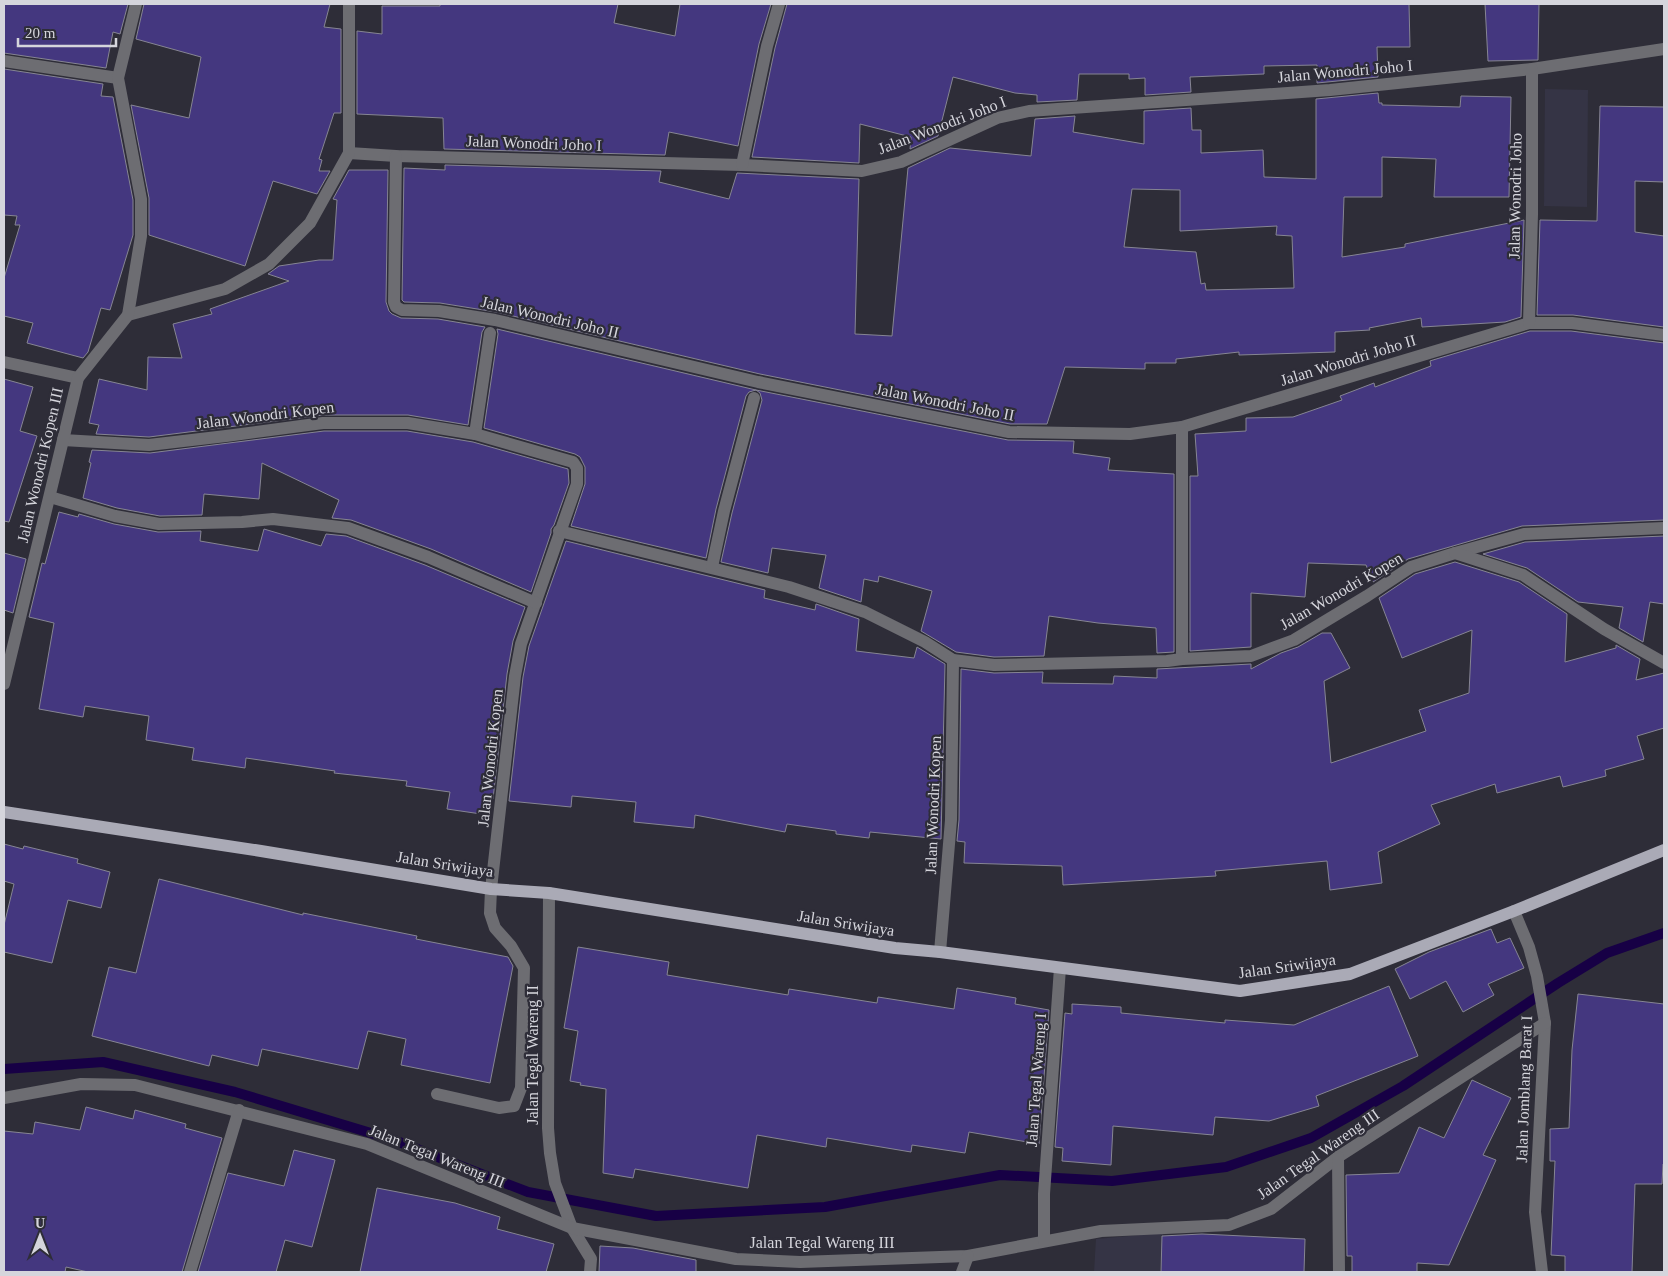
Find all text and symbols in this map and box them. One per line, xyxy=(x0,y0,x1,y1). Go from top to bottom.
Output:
scale bar xyxy=(18,15,115,47)
text: 20 m xyxy=(25,25,56,41)
street label: Jalan Wonodri Joho I xyxy=(1277,57,1413,85)
street label: Jalan Wonodri Joho I xyxy=(876,93,1008,157)
street label: Jalan Wonodri Joho I xyxy=(466,132,602,154)
street label: Jalan Wonodri Joho xyxy=(1505,133,1525,259)
street label: Jalan Wonodri Joho II xyxy=(479,293,621,341)
street label: Jalan Wonodri Joho II xyxy=(1278,331,1418,389)
street label: Jalan Wonodri Joho II xyxy=(874,380,1016,424)
street label: Jalan Wonodri Kopen III xyxy=(14,386,67,545)
street label: Jalan Wonodri Kopen xyxy=(195,398,335,433)
street label: Jalan Wonodri Kopen xyxy=(1277,549,1406,634)
street label: Jalan Wonodri Kopen xyxy=(474,688,507,828)
street label: Jalan Wonodri Kopen xyxy=(922,735,945,875)
street label: Jalan Sriwijaya xyxy=(395,848,495,881)
street label: Jalan Sriwijaya xyxy=(796,907,896,940)
street label: Jalan Sriwijaya xyxy=(1237,951,1337,982)
street label: Jalan Tegal Wareng II xyxy=(524,985,542,1125)
street label: Jalan Tegal Wareng I xyxy=(1023,1012,1050,1148)
street label: Jalan Jomblang Barat I xyxy=(1513,1015,1536,1163)
street label: Jalan Tegal Wareng III xyxy=(1254,1105,1383,1203)
street label: Jalan Tegal Wareng III xyxy=(366,1121,507,1192)
north arrow xyxy=(15,1211,65,1261)
text: U xyxy=(35,1216,45,1231)
street label: Jalan Tegal Wareng III xyxy=(750,1234,894,1252)

